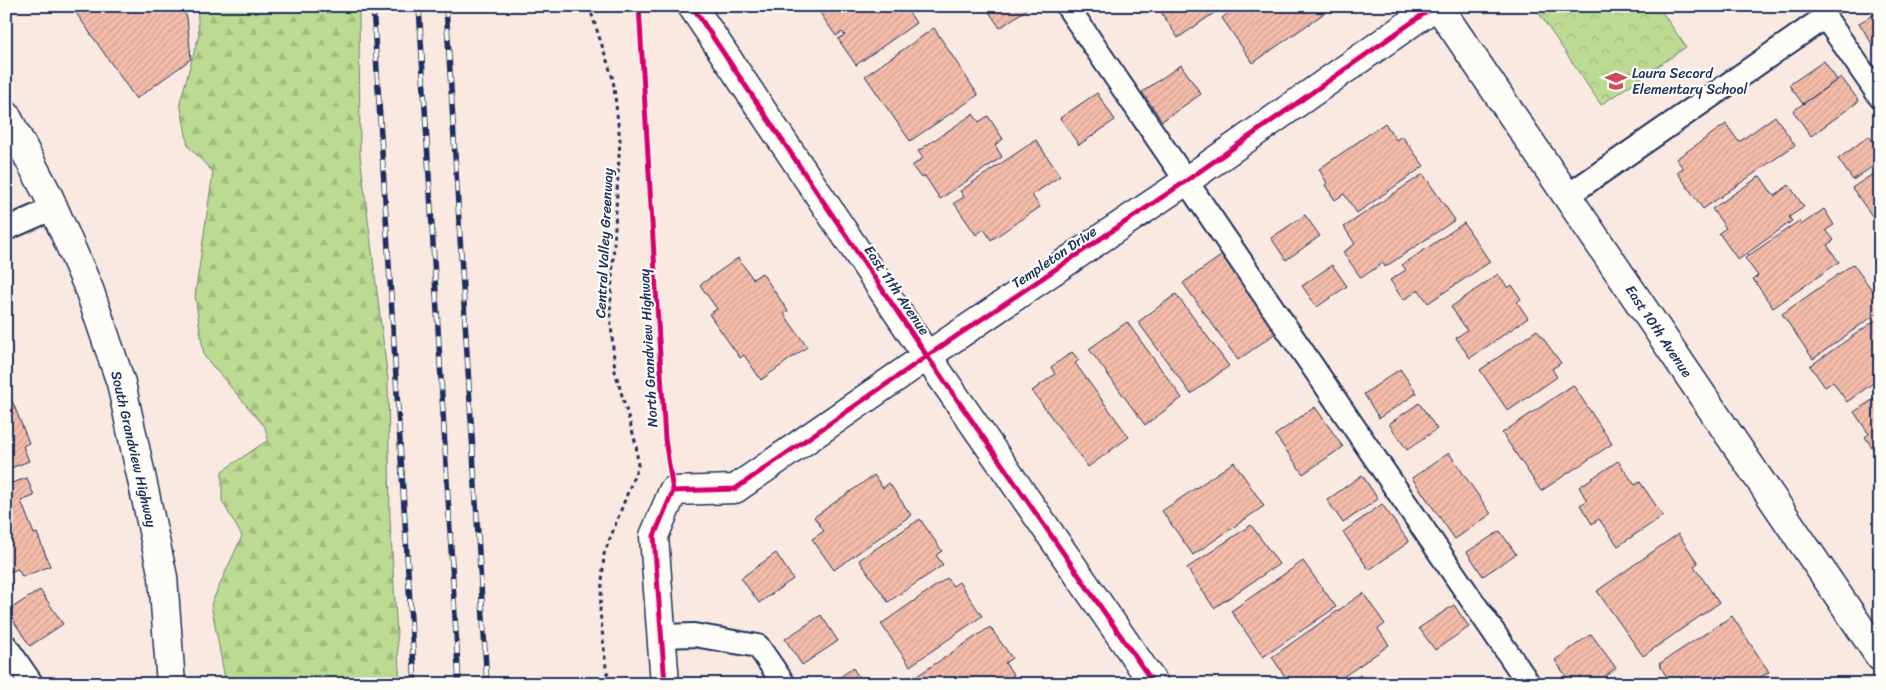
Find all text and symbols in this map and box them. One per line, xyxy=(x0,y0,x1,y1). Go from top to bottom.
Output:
place label: Laura Secord Elementary School xyxy=(1632,61,1749,102)
school or university icon: Laura Secord Elementary School xyxy=(1603,68,1629,94)
street label: Central Valley Greenway xyxy=(588,167,621,319)
street label: Templeton Drive xyxy=(1006,219,1102,295)
street label: East 11th Avenue xyxy=(857,240,936,341)
street label: North Grandview Highway xyxy=(632,267,665,428)
street label: East 10th Avenue xyxy=(1618,280,1699,383)
street label: South Grandview Highway xyxy=(103,368,164,531)

